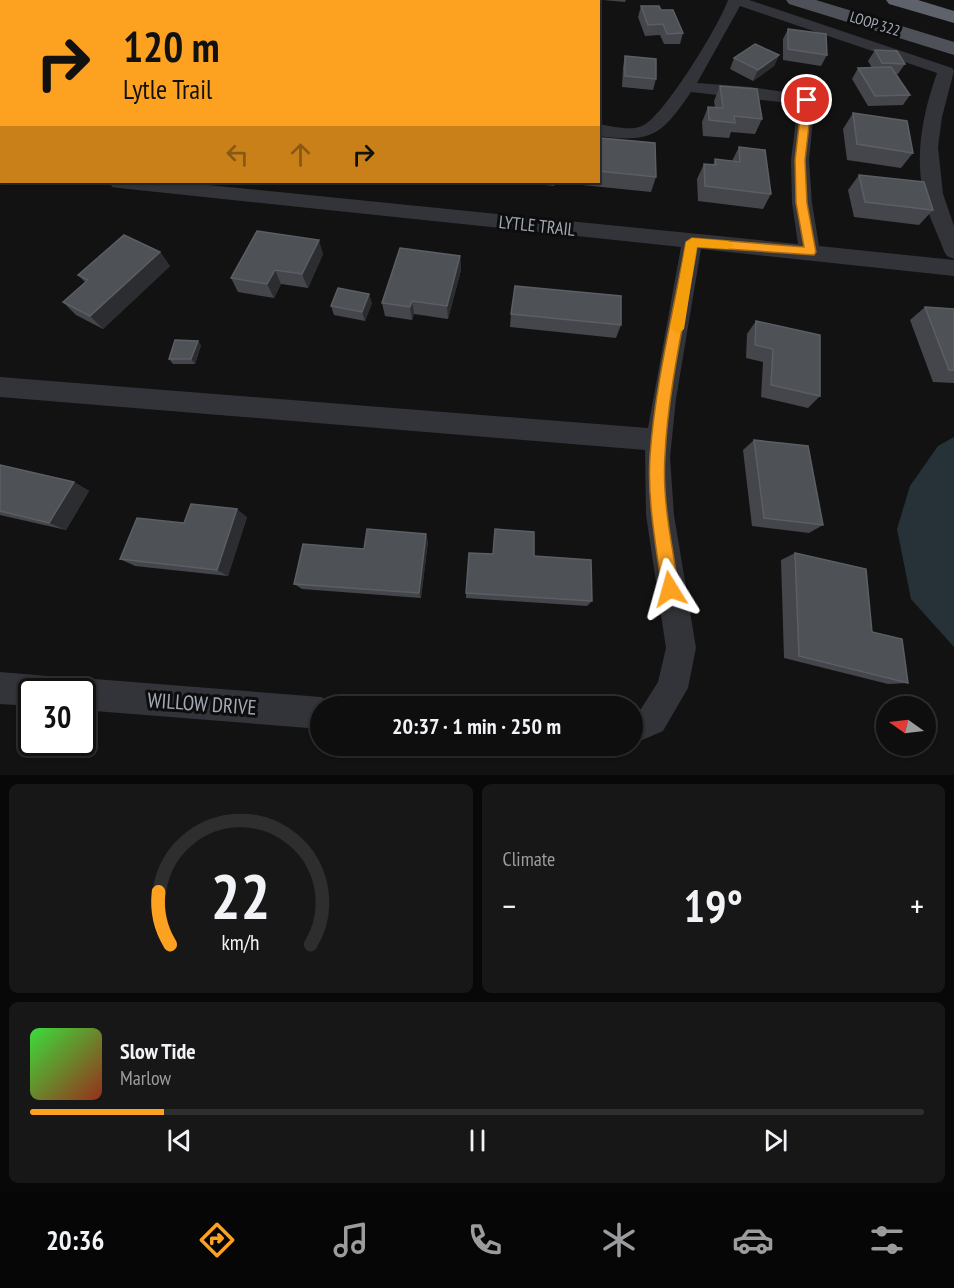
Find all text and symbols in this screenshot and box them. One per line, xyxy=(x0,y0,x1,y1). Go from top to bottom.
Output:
street label: LOOP 322 xyxy=(848,7,903,40)
text: 120 m xyxy=(123,19,220,74)
icon: right xyxy=(24,24,102,102)
text: Lytle Trail xyxy=(123,72,212,106)
pin xyxy=(781,74,832,125)
icon: arrive xyxy=(790,83,823,116)
icon: left xyxy=(221,138,254,171)
icon: ahead xyxy=(284,138,317,171)
icon: right xyxy=(347,138,380,171)
street label: LYTLE TRAIL xyxy=(498,210,577,241)
position arrow xyxy=(638,557,702,621)
speed limit sign: 30 xyxy=(18,678,96,756)
street label: WILLOW DRIVE xyxy=(147,686,257,721)
north arrow xyxy=(876,696,936,756)
map controls xyxy=(876,696,936,756)
text: 20:37 · 1 min · 250 m xyxy=(392,712,561,740)
text: Climate xyxy=(503,846,555,872)
text: 22 xyxy=(211,855,271,936)
text: 19° xyxy=(684,876,743,934)
text: − xyxy=(503,884,516,927)
text: + xyxy=(910,884,924,927)
text: km/h xyxy=(222,929,260,957)
text: Slow Tide xyxy=(120,1037,196,1065)
text: Marlow xyxy=(120,1065,171,1091)
icon: previous xyxy=(163,1124,196,1157)
icon: pause xyxy=(461,1124,494,1157)
icon: next xyxy=(759,1124,792,1157)
icon: directions xyxy=(196,1219,238,1261)
icon: music xyxy=(330,1219,372,1261)
icon: phone xyxy=(464,1219,506,1261)
icon: climate xyxy=(598,1219,640,1261)
icon: car xyxy=(732,1219,774,1261)
icon: filters xyxy=(866,1219,908,1261)
text: 20:36 xyxy=(46,1223,104,1257)

